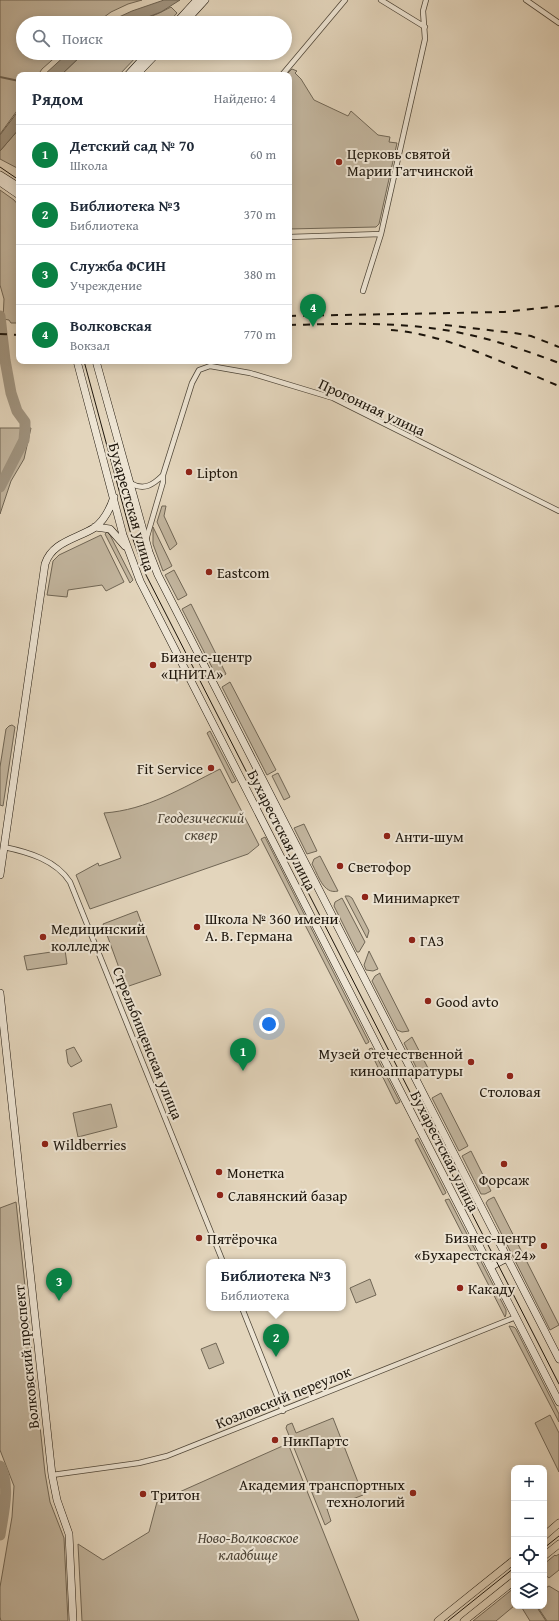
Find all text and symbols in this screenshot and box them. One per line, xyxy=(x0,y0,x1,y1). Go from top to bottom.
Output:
search box xyxy=(16,16,292,60)
icon: search xyxy=(30,27,52,49)
text: Поиск xyxy=(62,28,103,49)
text: Рядом xyxy=(32,86,83,111)
text: Найдено: 4 xyxy=(214,89,276,108)
text: Детский сад № 70 xyxy=(70,135,194,156)
place label: Церковь святой Марии Гатчинской xyxy=(347,143,474,181)
text: 1 xyxy=(42,145,48,164)
text: 60 m xyxy=(250,145,276,164)
text: Школа xyxy=(70,156,108,175)
marker: Церковь святой Марии Гатчинской xyxy=(334,157,344,167)
text: Библиотека №3 xyxy=(70,195,181,216)
text: 2 xyxy=(42,205,48,224)
text: 370 m xyxy=(244,205,276,224)
text: Библиотека xyxy=(70,216,139,235)
text: Служба ФСИН xyxy=(70,255,166,276)
text: 3 xyxy=(42,265,48,284)
text: 380 m xyxy=(244,265,276,284)
text: Учреждение xyxy=(70,276,142,295)
pin: 4 xyxy=(300,294,326,327)
text: Волковская xyxy=(70,315,152,336)
text: 4 xyxy=(42,325,48,344)
text: 770 m xyxy=(244,325,276,344)
text: Вокзал xyxy=(70,336,110,355)
street label: Прогонная улица xyxy=(315,373,429,441)
street label: Бухарестская улица xyxy=(104,440,161,575)
place label: Lipton xyxy=(197,462,239,483)
marker: Lipton xyxy=(184,467,194,477)
place label: Eastcom xyxy=(217,562,270,583)
marker: Eastcom xyxy=(204,567,214,577)
place label: Бизнес-центр «ЦНИТА» xyxy=(161,646,252,684)
marker: Бизнес-центр «ЦНИТА» xyxy=(148,660,158,670)
place label: Fit Service xyxy=(137,758,203,779)
marker: Fit Service xyxy=(206,763,216,773)
street label: Бухарестская улица xyxy=(242,766,322,895)
park label: Геодезический сквер xyxy=(157,807,245,845)
place label: Анти-шум xyxy=(395,826,464,847)
marker: Анти-шум xyxy=(382,831,392,841)
place label: Светофор xyxy=(348,856,411,877)
marker: Светофор xyxy=(335,861,345,871)
place label: Минимаркет xyxy=(373,887,460,908)
marker: Минимаркет xyxy=(360,892,370,902)
place label: Школа № 360 имени А. В. Германа xyxy=(205,908,339,946)
place label: Медицинский колледж xyxy=(51,918,145,956)
marker: Школа № 360 имени А. В. Германа xyxy=(192,922,202,932)
place label: ГАЗ xyxy=(420,930,444,951)
marker: Медицинский колледж xyxy=(38,932,48,942)
marker: ГАЗ xyxy=(407,935,417,945)
street label: Стрельбищенская улица xyxy=(108,964,189,1123)
place label: Good avto xyxy=(436,991,499,1012)
marker: Good avto xyxy=(423,996,433,1006)
your location xyxy=(259,1014,279,1034)
pin: 1 xyxy=(230,1038,256,1071)
place label: Музей отечественной киноаппаратуры xyxy=(319,1043,463,1081)
marker: Музей отечественной киноаппаратуры xyxy=(466,1057,476,1067)
marker: Столовая xyxy=(505,1071,515,1081)
place label: Столовая xyxy=(479,1081,541,1102)
street label: Бухарестская улица xyxy=(405,1087,485,1216)
place label: Wildberries xyxy=(53,1134,127,1155)
marker: Wildberries xyxy=(40,1139,50,1149)
marker: Форсаж xyxy=(499,1159,509,1169)
place label: Монетка xyxy=(227,1162,285,1183)
marker: Монетка xyxy=(214,1167,224,1177)
place label: Форсаж xyxy=(479,1169,529,1190)
place label: Славянский базар xyxy=(228,1185,347,1206)
marker: Славянский базар xyxy=(215,1190,225,1200)
place label: Бизнес-центр «Бухарестская 24» xyxy=(414,1227,536,1265)
place label: Пятёрочка xyxy=(207,1228,278,1249)
marker: Пятёрочка xyxy=(194,1233,204,1243)
marker: Бизнес-центр «Бухарестская 24» xyxy=(539,1241,549,1251)
popup xyxy=(206,1259,346,1311)
text: Библиотека №3 xyxy=(221,1265,331,1286)
pin: 3 xyxy=(46,1268,72,1301)
place label: Какаду xyxy=(468,1278,515,1299)
street label: Волковский проспект xyxy=(8,1283,44,1430)
marker: Какаду xyxy=(455,1283,465,1293)
text: Библиотека xyxy=(221,1286,289,1305)
pin: 2 xyxy=(263,1324,289,1357)
street label: Козловский переулок xyxy=(212,1360,354,1434)
place label: НикПартс xyxy=(283,1430,349,1451)
marker: НикПартс xyxy=(270,1435,280,1445)
map controls xyxy=(511,1465,547,1609)
button: + xyxy=(511,1465,547,1501)
place label: Академия транспортных технологий xyxy=(239,1474,405,1512)
place label: Тритон xyxy=(151,1484,200,1505)
marker: Академия транспортных технологий xyxy=(408,1488,418,1498)
marker: Тритон xyxy=(138,1489,148,1499)
button: − xyxy=(511,1501,547,1537)
park label: Ново-Волковское кладбище xyxy=(197,1527,299,1565)
button: locate xyxy=(511,1537,547,1573)
button: layers xyxy=(511,1573,547,1609)

